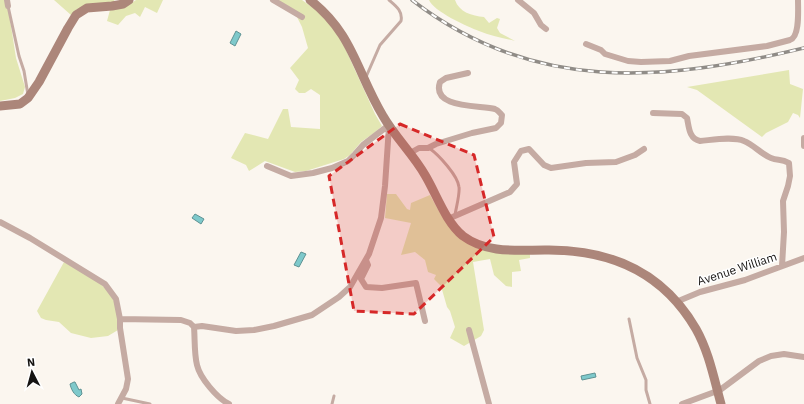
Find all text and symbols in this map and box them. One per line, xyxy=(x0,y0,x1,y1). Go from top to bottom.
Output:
street label: Avenue William xyxy=(695,249,779,288)
north arrow xyxy=(12,352,52,392)
text: N xyxy=(26,355,36,369)

